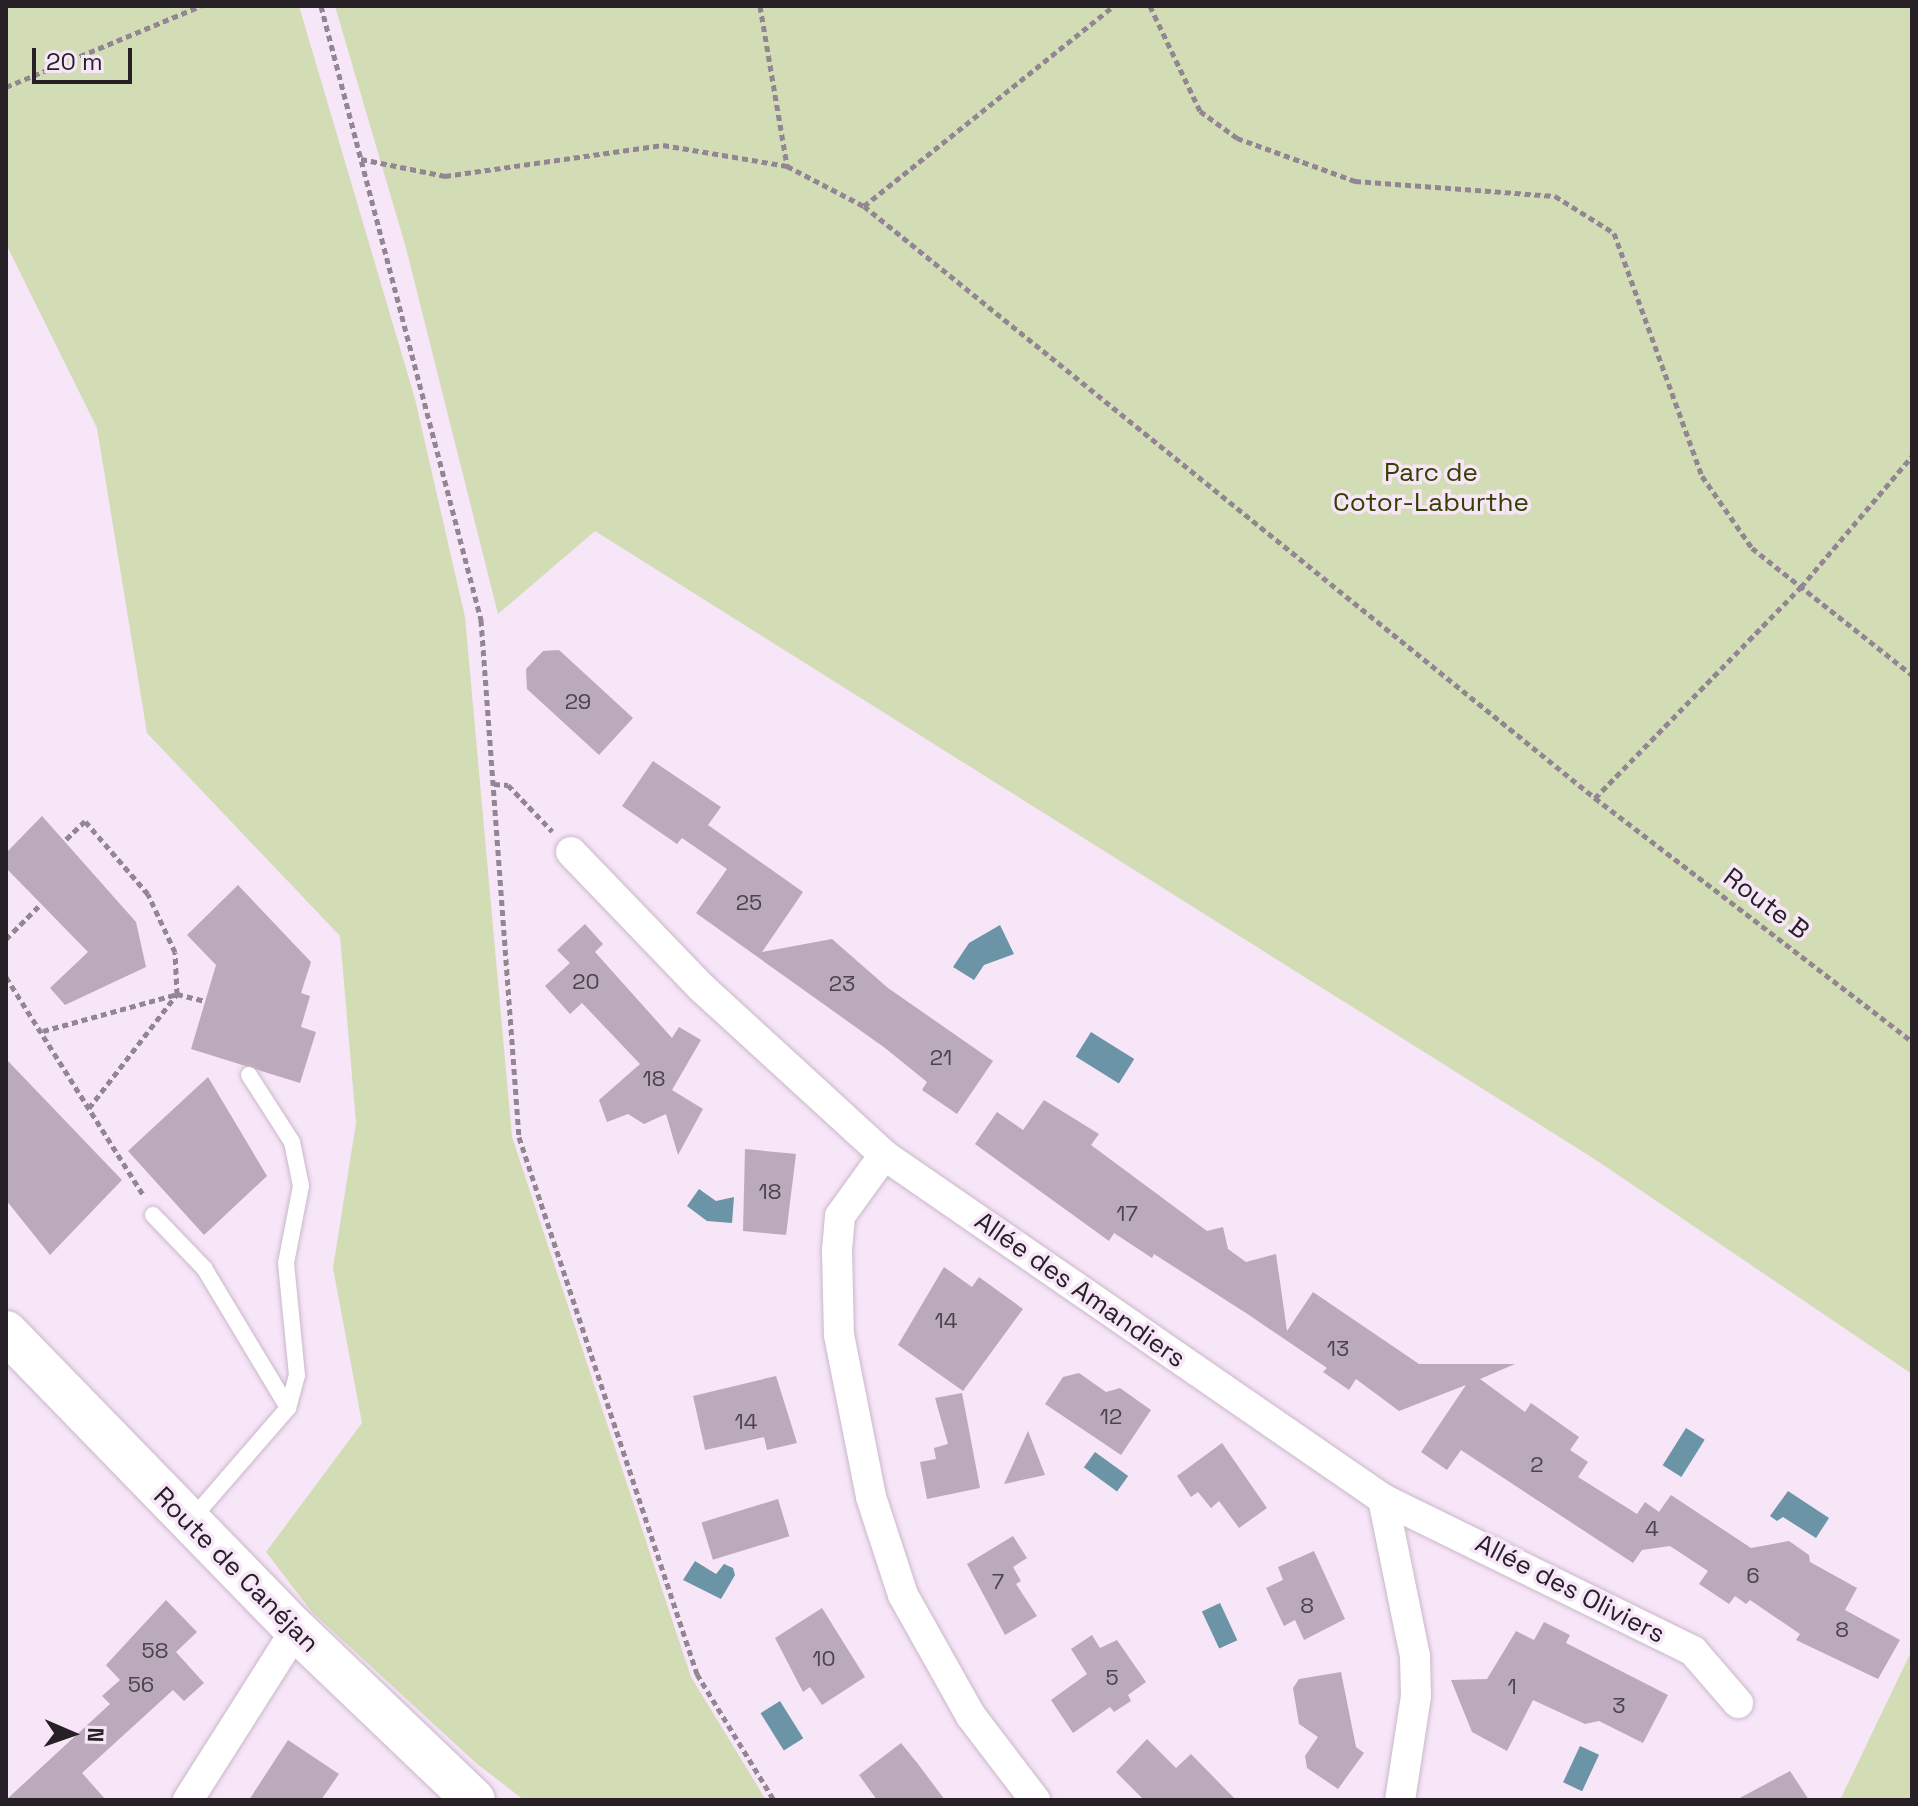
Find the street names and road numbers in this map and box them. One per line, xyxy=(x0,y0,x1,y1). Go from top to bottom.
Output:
street label: Route B xyxy=(1717,862,1815,946)
street label: Allée des Amandiers xyxy=(968,1205,1192,1375)
street label: Route de Canéjan xyxy=(147,1481,325,1659)
street label: Allée des Oliviers xyxy=(1470,1528,1670,1650)

